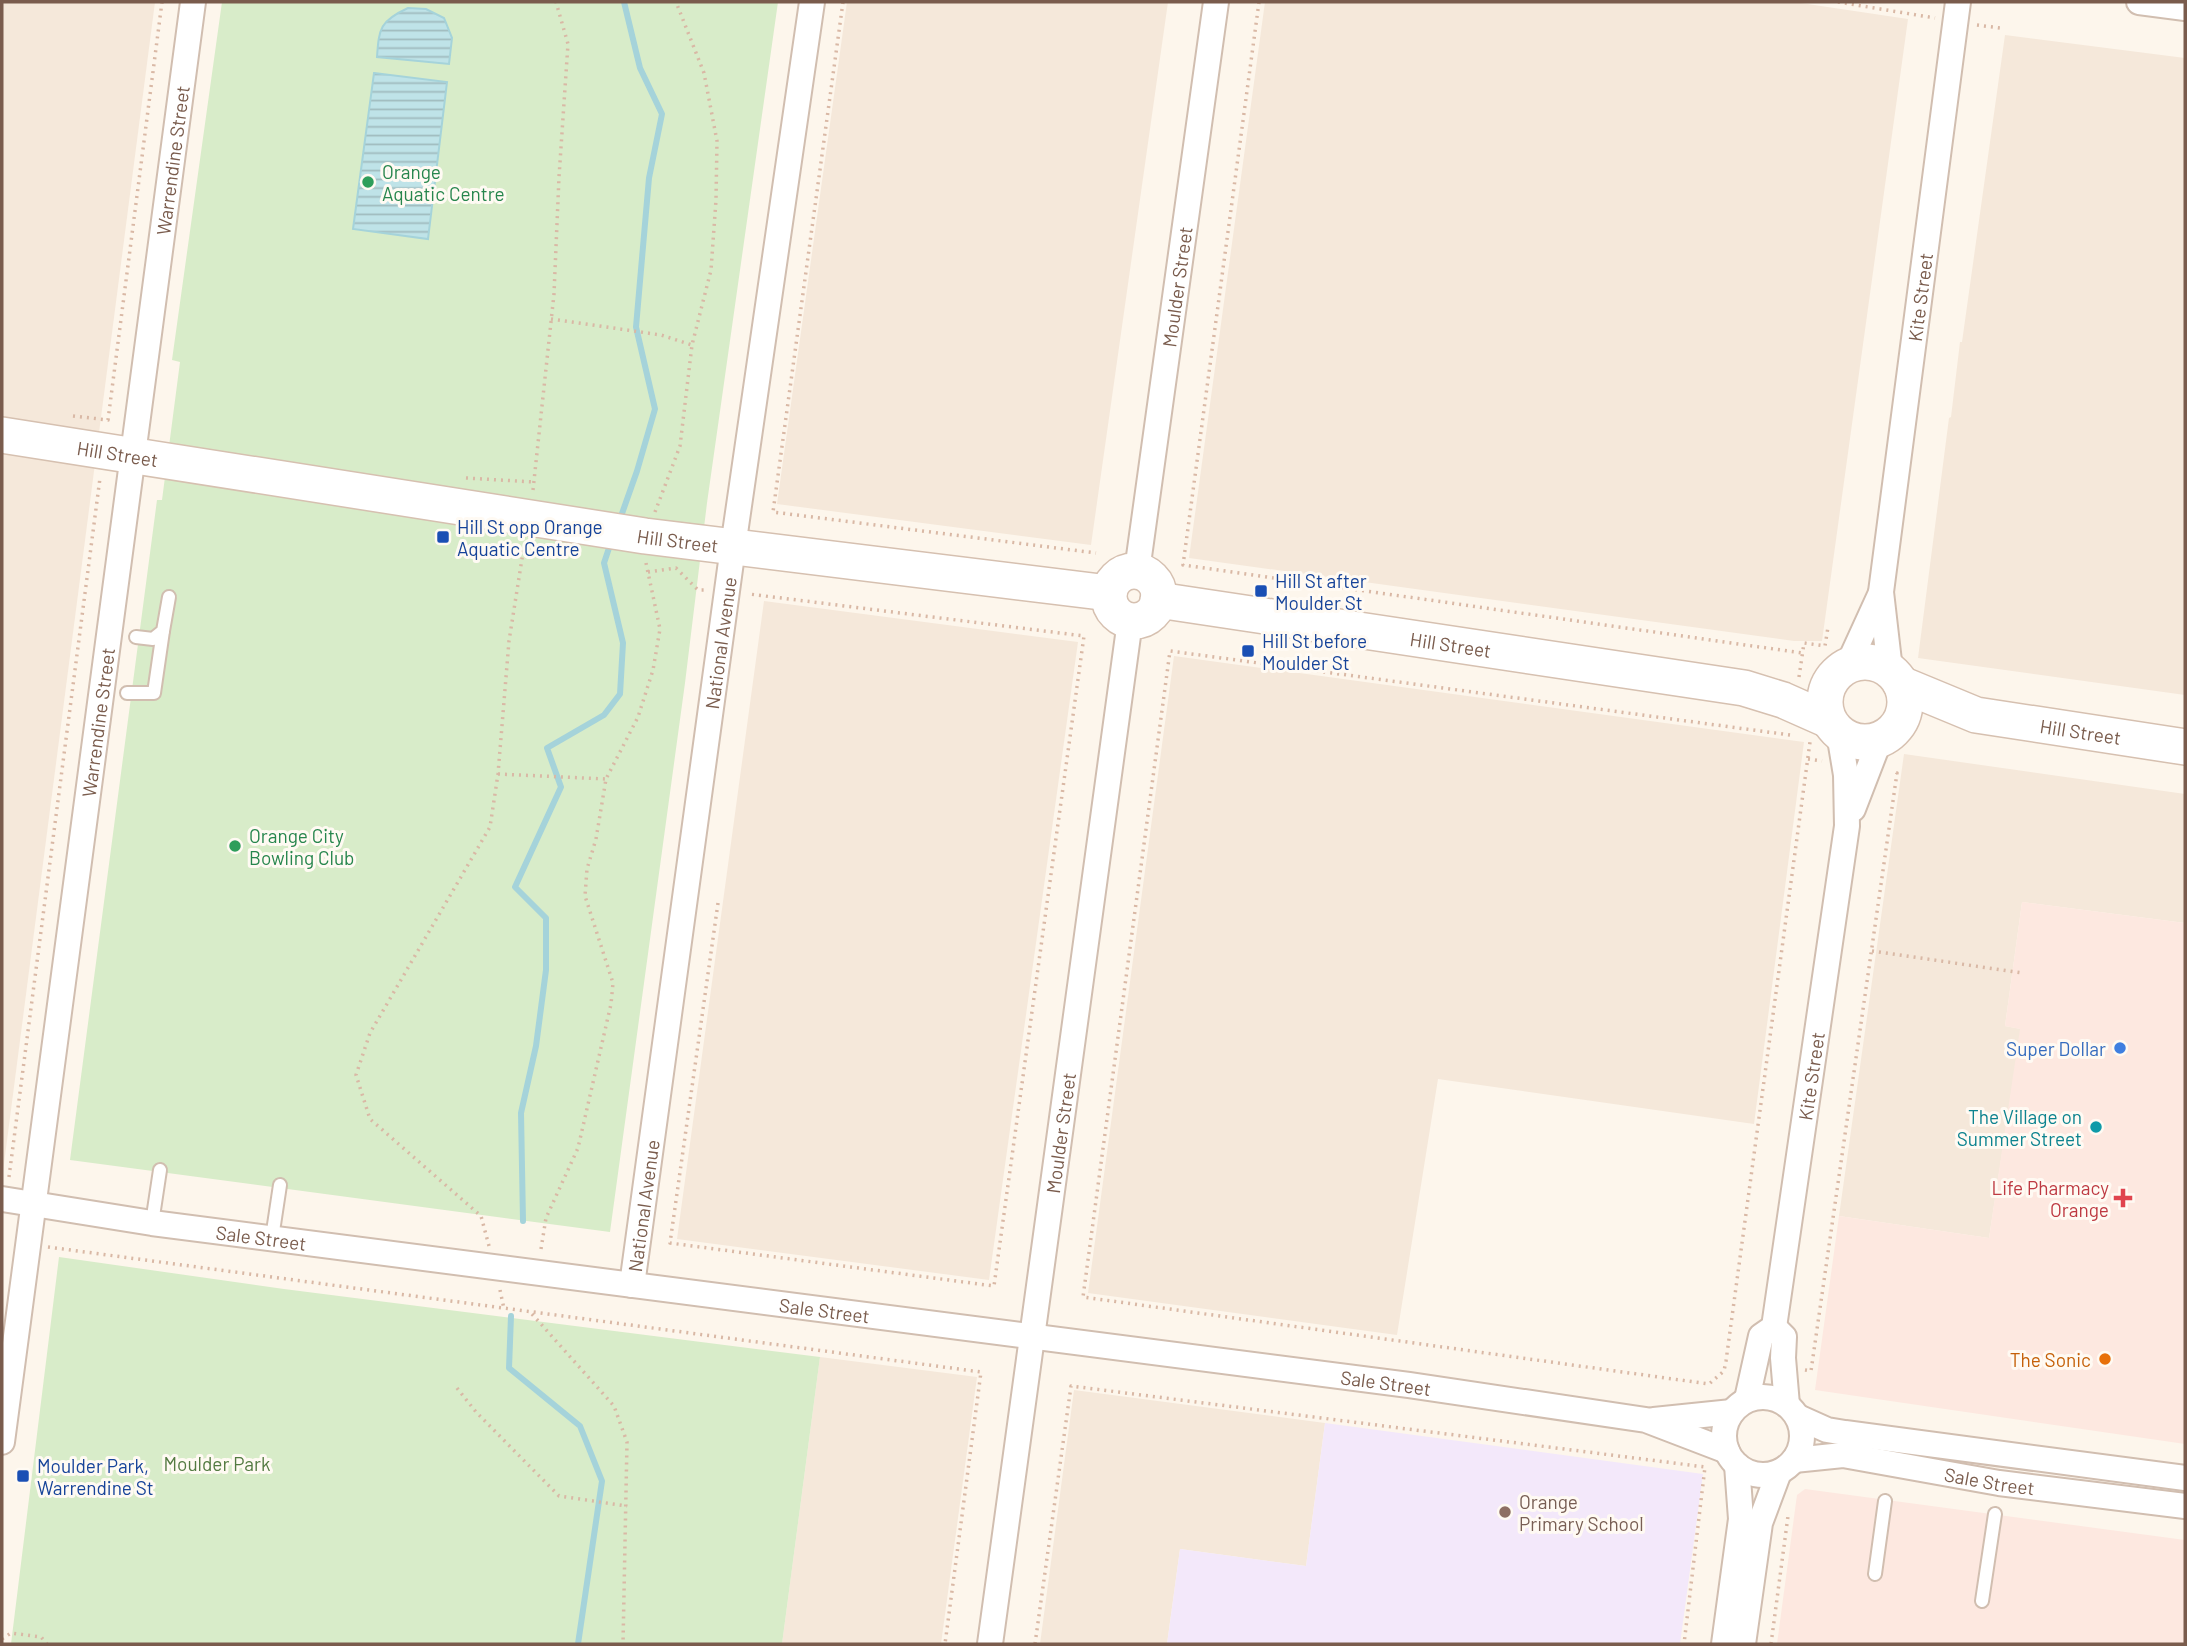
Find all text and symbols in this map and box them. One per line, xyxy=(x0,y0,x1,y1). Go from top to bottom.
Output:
street label: Warrendine Street xyxy=(151,84,193,236)
place label: Orange Aquatic Centre xyxy=(382,160,505,205)
marker: Orange Aquatic Centre xyxy=(360,174,376,190)
street label: Moulder Street xyxy=(1157,225,1196,349)
street label: Kite Street xyxy=(1902,251,1937,343)
street label: Hill Street xyxy=(75,435,160,471)
place label: Hill St opp Orange Aquatic Centre xyxy=(457,515,603,560)
street label: Hill Street xyxy=(636,523,720,556)
marker: Hill St opp Orange Aquatic Centre xyxy=(435,529,451,545)
place label: Hill St after Moulder St xyxy=(1275,569,1367,614)
street label: National Avenue xyxy=(699,575,740,711)
marker: Hill St after Moulder St xyxy=(1253,583,1269,599)
street label: Hill Street xyxy=(1409,627,1493,661)
place label: Hill St before Moulder St xyxy=(1262,629,1367,674)
marker: Hill St before Moulder St xyxy=(1240,643,1256,659)
street label: Warrendine Street xyxy=(76,646,119,799)
street label: Hill Street xyxy=(2038,713,2123,749)
place label: Orange City Bowling Club xyxy=(249,824,355,869)
marker: Orange City Bowling Club xyxy=(227,838,243,854)
street label: Kite Street xyxy=(1793,1030,1828,1122)
place label: Super Dollar xyxy=(2006,1037,2106,1060)
marker: Super Dollar xyxy=(2112,1040,2128,1056)
street label: Moulder Street xyxy=(1040,1071,1080,1195)
place label: The Village on Summer Street xyxy=(1957,1105,2082,1150)
marker: The Village on Summer Street xyxy=(2088,1119,2104,1135)
street label: National Avenue xyxy=(622,1138,663,1273)
place label: Life Pharmacy Orange xyxy=(1991,1176,2109,1221)
marker: Life Pharmacy Orange xyxy=(2115,1190,2131,1206)
street label: Sale Street xyxy=(215,1220,308,1254)
street label: Sale Street xyxy=(778,1292,871,1327)
place label: The Sonic xyxy=(2010,1348,2091,1371)
marker: The Sonic xyxy=(2097,1351,2113,1367)
street label: Sale Street xyxy=(1339,1365,1433,1400)
park label: Moulder Park xyxy=(163,1452,271,1475)
place label: Moulder Park, Warrendine St xyxy=(37,1454,154,1499)
street label: Sale Street xyxy=(1943,1462,2036,1499)
marker: Moulder Park, Warrendine St xyxy=(15,1468,31,1484)
place label: Orange Primary School xyxy=(1519,1490,1644,1535)
marker: Orange Primary School xyxy=(1497,1504,1513,1520)

